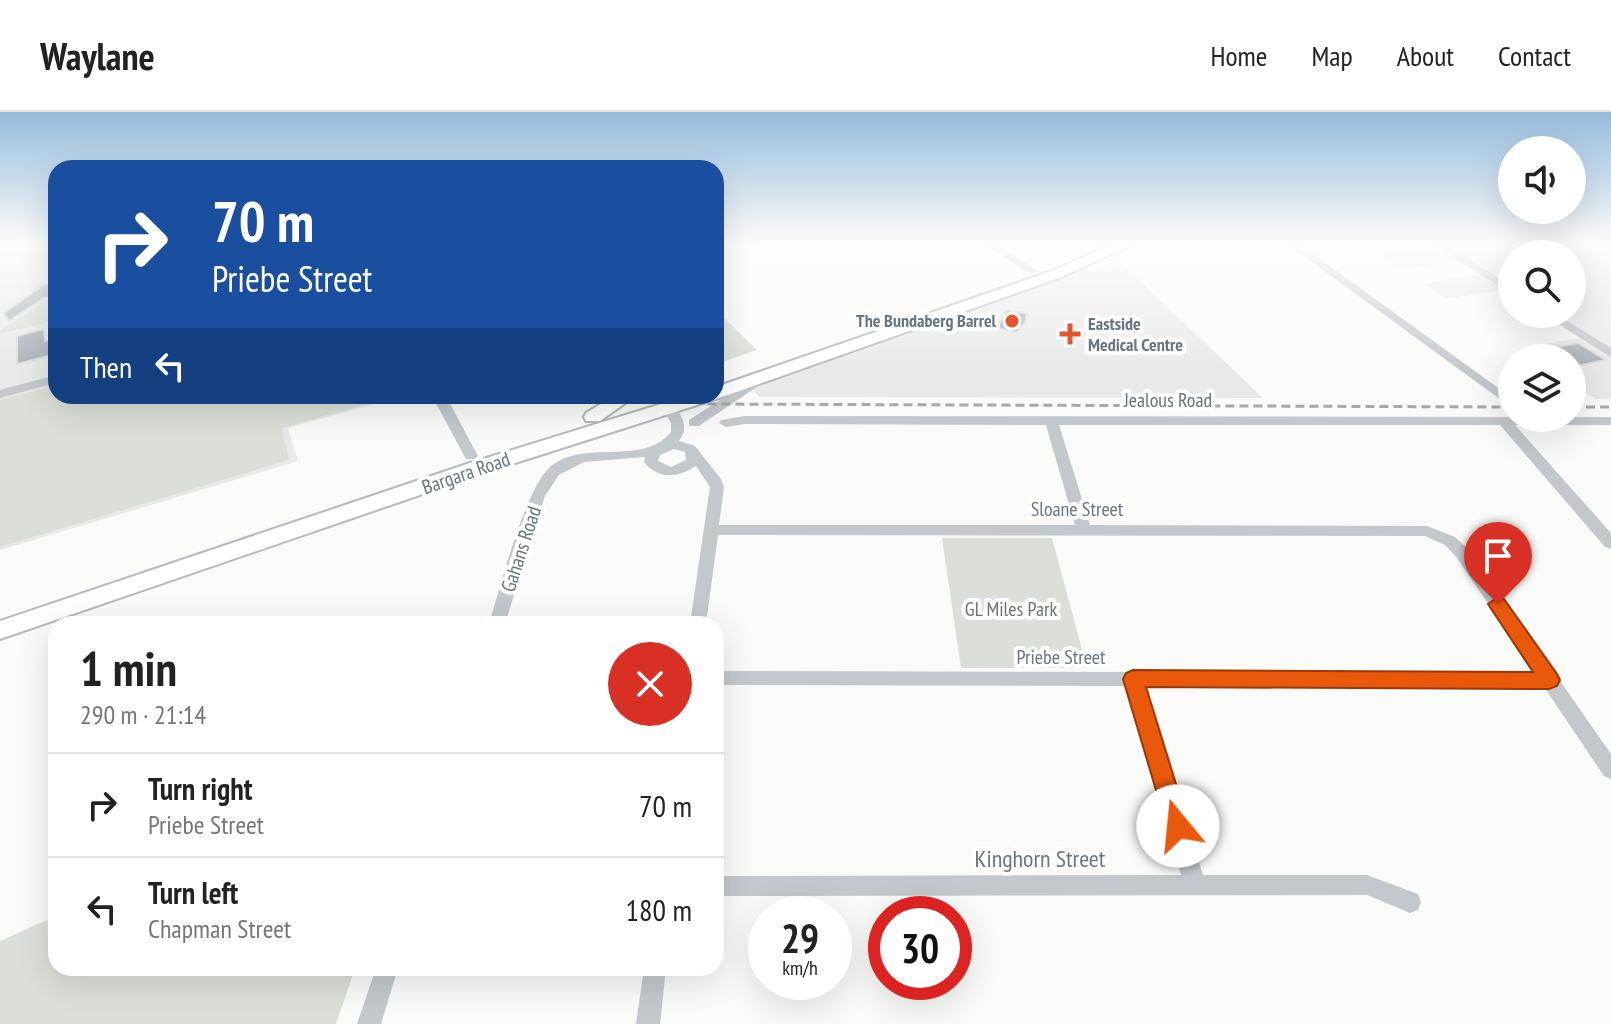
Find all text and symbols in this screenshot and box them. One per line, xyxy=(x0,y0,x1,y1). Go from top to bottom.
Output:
text: Waylane xyxy=(40,31,155,80)
text: Home xyxy=(1211,37,1267,74)
text: Map xyxy=(1311,37,1353,74)
text: About xyxy=(1397,37,1454,74)
text: Contact xyxy=(1498,37,1571,74)
map controls xyxy=(1498,136,1586,432)
button: sound xyxy=(1498,136,1586,224)
text: 70 m xyxy=(212,185,314,257)
icon: right xyxy=(80,192,184,296)
button: search xyxy=(1498,240,1586,328)
text: Priebe Street xyxy=(212,255,372,302)
place label: The Bundaberg Barrel xyxy=(856,309,997,332)
marker: The Bundaberg Barrel xyxy=(1003,312,1021,330)
place label: Eastside Medical Centre xyxy=(1088,312,1183,356)
marker: Eastside Medical Centre xyxy=(1059,323,1081,345)
icon: left xyxy=(148,344,192,388)
button: layers xyxy=(1498,344,1586,432)
text: Then xyxy=(80,347,132,386)
street label: Jealous Road xyxy=(1123,387,1212,413)
street label: Bargara Road xyxy=(419,446,513,500)
street label: Sloane Street xyxy=(1031,496,1124,522)
street label: Gahans Road xyxy=(495,503,547,595)
pin xyxy=(1464,522,1532,604)
icon: arrive xyxy=(1476,534,1520,578)
park label: GL Miles Park xyxy=(965,596,1057,622)
text: 1 min xyxy=(80,637,177,699)
button: close xyxy=(608,642,692,726)
street label: Priebe Street xyxy=(1016,644,1106,670)
text: 290 m · 21:14 xyxy=(80,698,206,731)
text: Turn right xyxy=(148,769,252,808)
icon: right xyxy=(80,783,124,827)
position arrow xyxy=(1136,784,1220,868)
text: 70 m xyxy=(639,786,692,825)
text: Priebe Street xyxy=(148,808,264,841)
street label: Kinghorn Street xyxy=(975,843,1106,874)
text: Turn left xyxy=(148,873,238,912)
icon: left xyxy=(80,887,124,931)
text: 180 m xyxy=(626,890,692,929)
speed limit sign: 30 xyxy=(868,896,972,1000)
text: Chapman Street xyxy=(148,912,291,945)
text: 29 xyxy=(781,912,819,964)
text: km/h xyxy=(782,955,818,981)

